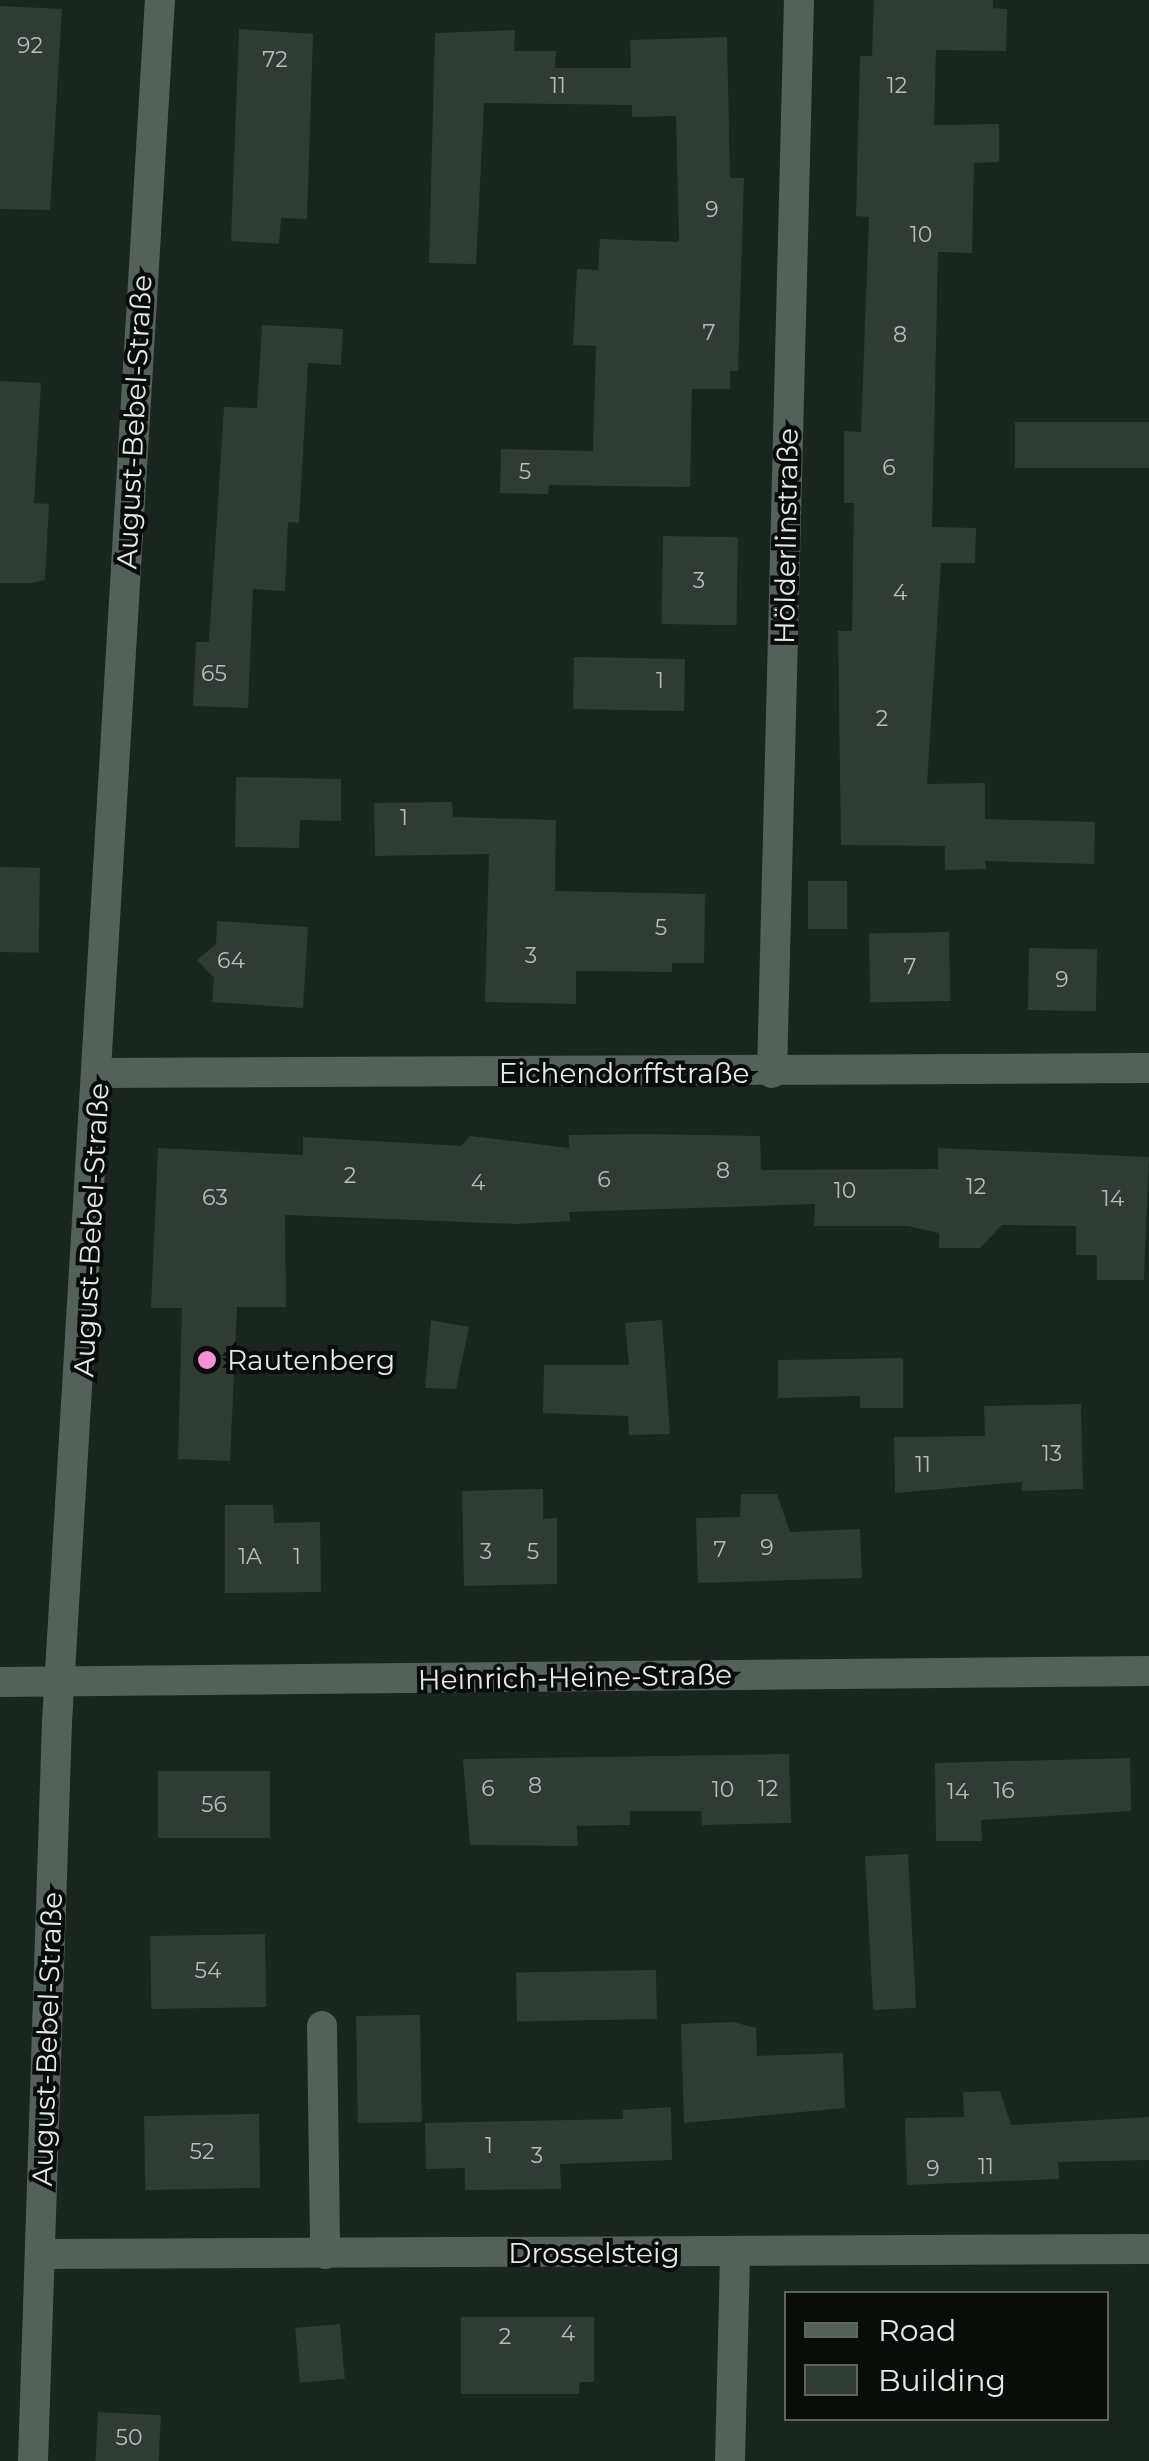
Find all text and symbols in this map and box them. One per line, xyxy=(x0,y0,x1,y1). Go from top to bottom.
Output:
house number: 92 xyxy=(17,33,43,59)
house number: 72 xyxy=(262,47,288,73)
house number: 11 xyxy=(550,73,566,99)
house number: 12 xyxy=(887,73,907,99)
house number: 9 xyxy=(705,197,719,223)
house number: 10 xyxy=(910,222,932,248)
street label: August-Bebel-Straße xyxy=(110,274,158,570)
house number: 7 xyxy=(703,320,715,346)
house number: 8 xyxy=(893,322,907,348)
street label: Hölderlinstraße xyxy=(767,428,805,644)
house number: 6 xyxy=(882,455,896,481)
house number: 5 xyxy=(519,459,531,485)
house number: 3 xyxy=(693,568,705,594)
house number: 4 xyxy=(893,580,907,606)
house number: 65 xyxy=(201,661,227,687)
house number: 1 xyxy=(656,668,664,694)
house number: 2 xyxy=(876,706,888,732)
house number: 1 xyxy=(400,805,408,831)
house number: 5 xyxy=(655,915,667,941)
house number: 3 xyxy=(525,943,537,969)
house number: 64 xyxy=(217,948,245,974)
house number: 7 xyxy=(904,954,916,980)
house number: 9 xyxy=(1055,967,1069,993)
street label: Eichendorffstraße xyxy=(499,1056,749,1090)
street label: August-Bebel-Straße xyxy=(67,1082,115,1378)
house number: 8 xyxy=(716,1158,730,1184)
house number: 2 xyxy=(344,1163,356,1189)
house number: 6 xyxy=(597,1167,611,1193)
house number: 4 xyxy=(471,1170,485,1196)
house number: 12 xyxy=(966,1174,986,1200)
house number: 10 xyxy=(834,1178,856,1204)
house number: 63 xyxy=(202,1185,228,1211)
house number: 14 xyxy=(1102,1186,1124,1212)
place label: Rautenberg xyxy=(227,1343,395,1377)
marker: Rautenberg xyxy=(196,1349,218,1371)
house number: 13 xyxy=(1042,1441,1062,1467)
house number: 11 xyxy=(915,1452,931,1478)
house number: 9 xyxy=(760,1535,774,1561)
house number: 7 xyxy=(714,1537,726,1563)
house number: 3 xyxy=(480,1539,492,1565)
house number: 5 xyxy=(527,1539,539,1565)
house number: 1A xyxy=(238,1544,262,1570)
house number: 1 xyxy=(293,1544,301,1570)
street label: Heinrich-Heine-Straße xyxy=(418,1657,732,1697)
house number: 8 xyxy=(528,1773,542,1799)
house number: 6 xyxy=(481,1776,495,1802)
house number: 12 xyxy=(758,1776,778,1802)
house number: 10 xyxy=(712,1777,734,1803)
house number: 16 xyxy=(993,1778,1015,1804)
house number: 14 xyxy=(947,1779,969,1805)
house number: 56 xyxy=(201,1792,227,1818)
street label: August-Bebel-Straße xyxy=(25,1891,69,2187)
house number: 54 xyxy=(195,1958,221,1984)
house number: 1 xyxy=(485,2133,493,2159)
house number: 52 xyxy=(190,2139,214,2165)
house number: 3 xyxy=(531,2143,543,2169)
house number: 11 xyxy=(978,2154,994,2180)
house number: 9 xyxy=(926,2156,940,2182)
street label: Drosselsteig xyxy=(508,2236,680,2270)
legend xyxy=(784,2291,1109,2421)
text: Road xyxy=(878,2312,956,2349)
house number: 4 xyxy=(561,2321,575,2347)
house number: 2 xyxy=(499,2324,511,2350)
text: Building xyxy=(878,2362,1006,2399)
house number: 50 xyxy=(115,2425,143,2451)

